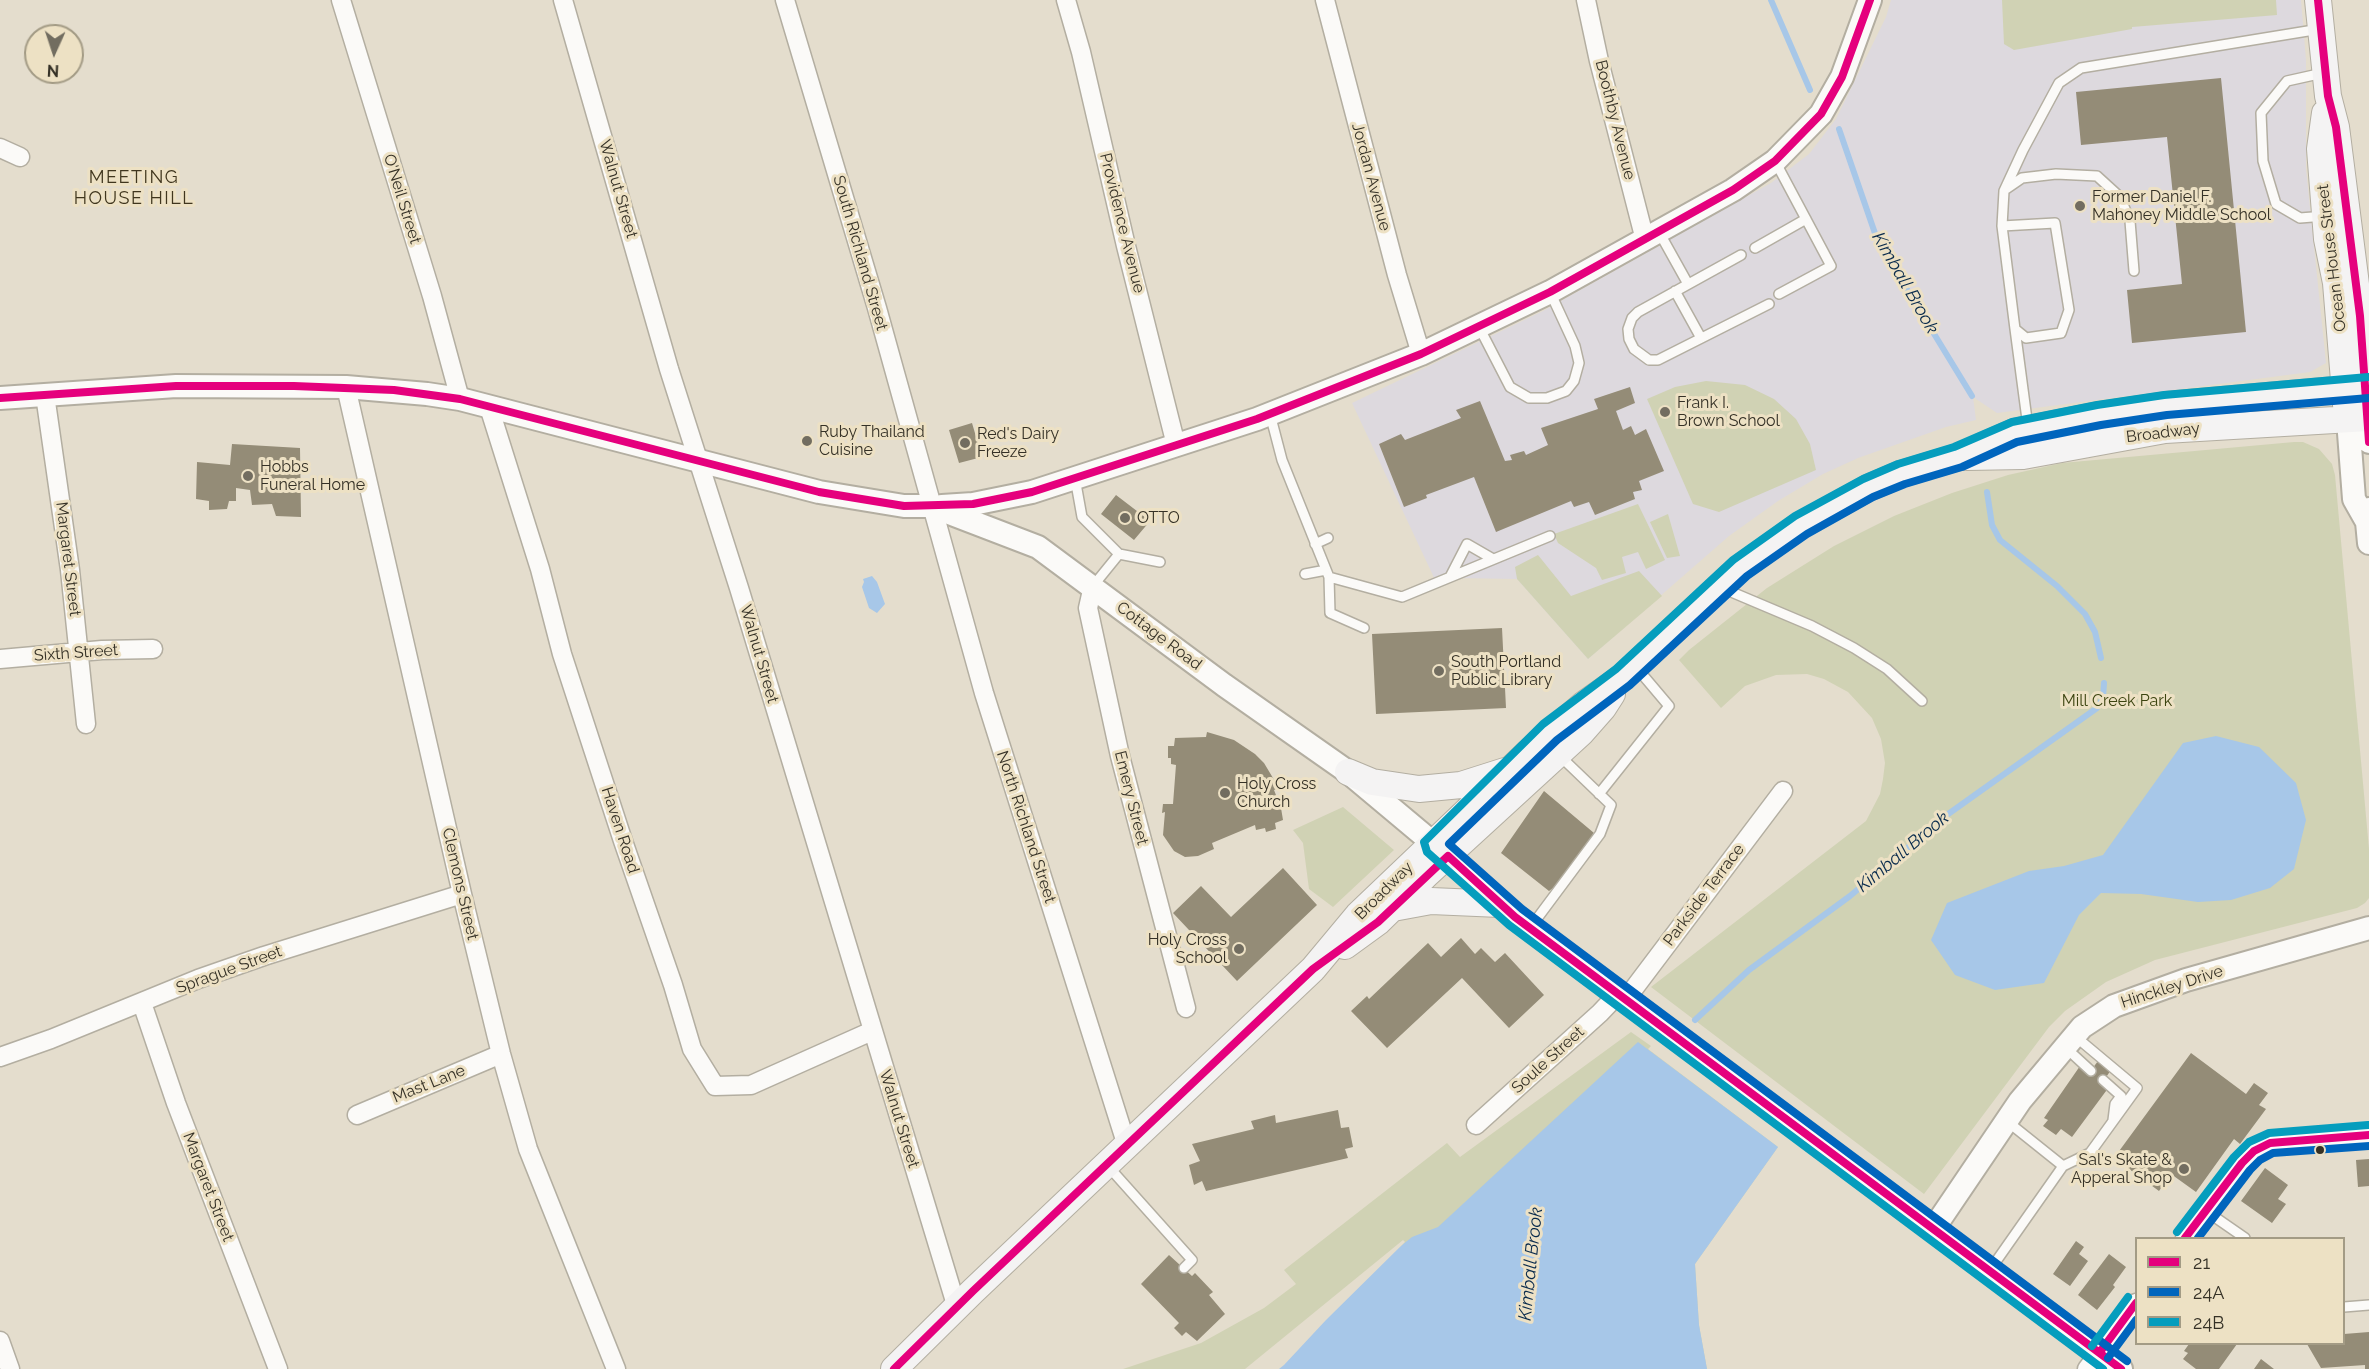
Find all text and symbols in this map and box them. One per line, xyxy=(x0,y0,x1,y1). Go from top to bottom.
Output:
north arrow xyxy=(24,24,84,84)
street label: Boothby Avenue xyxy=(1591,58,1639,182)
text: N xyxy=(47,61,60,80)
street label: Jordan Avenue xyxy=(1347,121,1395,233)
street label: Walnut Street xyxy=(595,138,641,240)
street label: Providence Avenue xyxy=(1095,151,1149,295)
street label: O'Neil Street xyxy=(379,152,425,246)
district label: MEETING HOUSE HILL xyxy=(74,167,194,210)
street label: South Richland Street xyxy=(829,173,891,333)
street label: Ocean House Street xyxy=(2313,183,2351,333)
place label: Former Daniel F. Mahoney Middle School xyxy=(2092,187,2271,225)
marker: Former Daniel F. Mahoney Middle School xyxy=(2073,199,2087,213)
water label: Kimball Brook xyxy=(1867,228,1943,338)
place label: Frank I. Brown School xyxy=(1677,393,1780,431)
marker: Frank I. Brown School xyxy=(1658,405,1672,419)
street label: Broadway xyxy=(2125,419,2201,447)
place label: Ruby Thailand Cuisine xyxy=(819,422,925,460)
place label: Red's Dairy Freeze xyxy=(977,424,1059,462)
marker: Ruby Thailand Cuisine xyxy=(800,434,814,448)
marker: Red's Dairy Freeze xyxy=(958,436,972,450)
place label: Hobbs Funeral Home xyxy=(260,457,365,495)
marker: Hobbs Funeral Home xyxy=(241,469,255,483)
street label: Margaret Street xyxy=(51,501,85,617)
place label: OTTO xyxy=(1137,508,1180,528)
marker: OTTO xyxy=(1118,511,1132,525)
street label: Cottage Road xyxy=(1113,598,1205,674)
street label: Walnut Street xyxy=(736,603,782,705)
street label: Sixth Street xyxy=(33,640,119,666)
place label: South Portland Public Library xyxy=(1451,652,1561,690)
marker: South Portland Public Library xyxy=(1432,664,1446,678)
park label: Mill Creek Park xyxy=(2062,691,2172,711)
street label: North Richland Street xyxy=(992,748,1060,906)
street label: Emery Street xyxy=(1110,749,1152,847)
place label: Holy Cross Church xyxy=(1237,774,1316,812)
street label: Haven Road xyxy=(597,784,643,876)
marker: Holy Cross Church xyxy=(1218,786,1232,800)
water label: Kimball Brook xyxy=(1852,807,1954,897)
street label: Clemons Street xyxy=(438,826,482,942)
street label: Parkside Terrace xyxy=(1659,840,1749,950)
street label: Broadway xyxy=(1351,858,1417,924)
place label: Holy Cross School xyxy=(1148,930,1227,968)
street label: Sprague Street xyxy=(174,942,284,998)
marker: Holy Cross School xyxy=(1232,942,1246,956)
street label: Hinckley Drive xyxy=(2118,961,2226,1013)
street label: Soule Street xyxy=(1508,1022,1588,1098)
street label: Mast Lane xyxy=(390,1061,468,1107)
street label: Walnut Street xyxy=(875,1068,923,1170)
street label: Margaret Street xyxy=(178,1130,238,1244)
unlabelled marker xyxy=(2314,1144,2326,1156)
place label: Sal's Skate & Apperal Shop xyxy=(2071,1150,2172,1188)
marker: Sal's Skate & Apperal Shop xyxy=(2177,1162,2191,1176)
water label: Kimball Brook xyxy=(1514,1206,1548,1322)
legend xyxy=(2135,1237,2345,1345)
text: 21 xyxy=(2193,1252,2210,1273)
text: 24A xyxy=(2193,1282,2224,1303)
text: 24B xyxy=(2193,1312,2224,1333)

